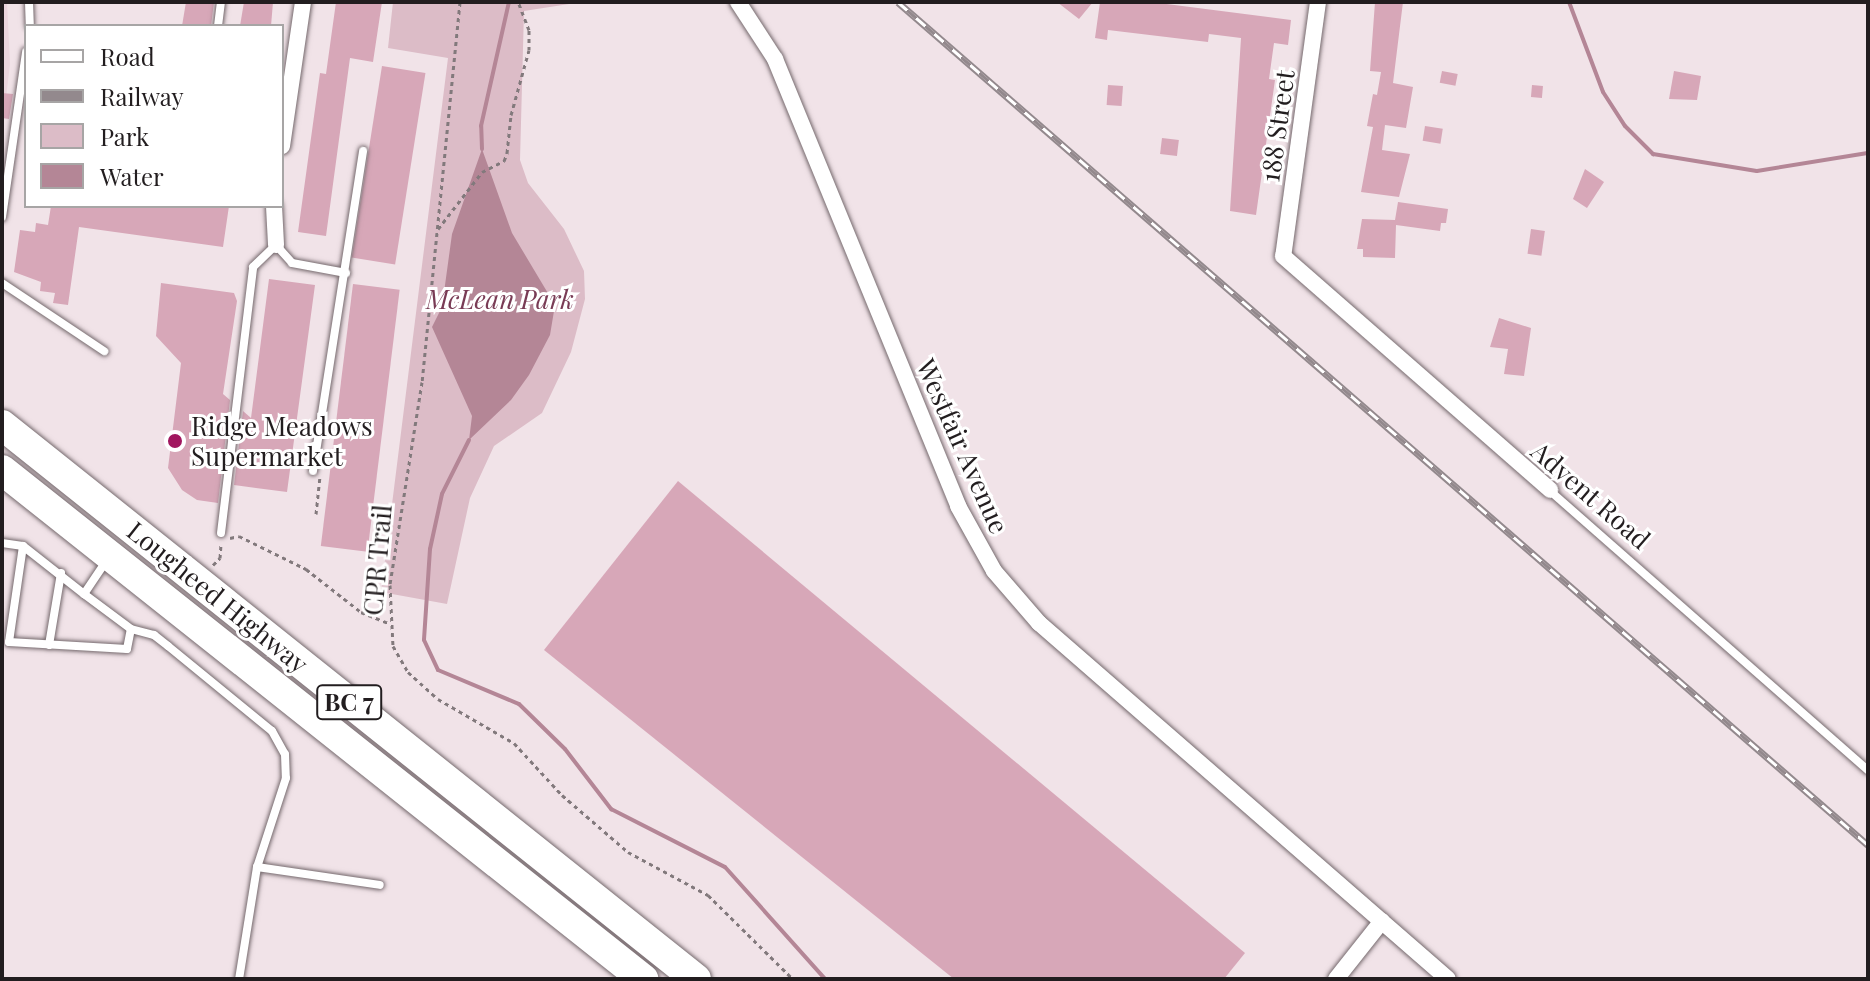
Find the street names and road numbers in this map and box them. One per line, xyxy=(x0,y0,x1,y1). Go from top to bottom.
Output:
street label: 188 Street xyxy=(1254,68,1300,184)
street label: Westfair Avenue xyxy=(910,353,1016,539)
street label: Advent Road xyxy=(1525,435,1657,555)
street label: CPR Trail xyxy=(357,503,397,617)
street label: Lougheed Highway xyxy=(121,515,315,679)
road number: BC 7 xyxy=(315,682,383,722)

